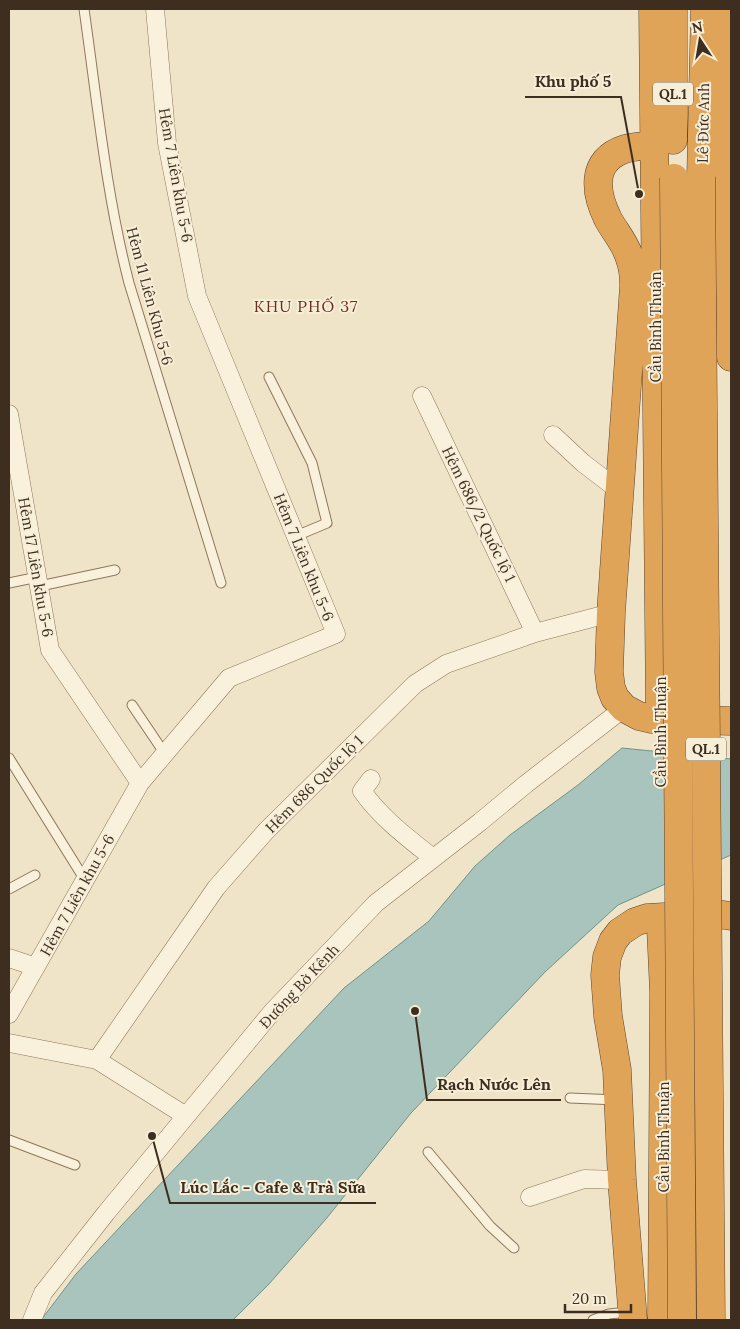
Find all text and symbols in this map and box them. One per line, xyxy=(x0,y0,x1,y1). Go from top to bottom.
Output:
north arrow xyxy=(675,15,725,65)
text: N xyxy=(690,17,705,37)
callout: Khu phố 5 xyxy=(525,66,621,97)
text: Khu phố 5 xyxy=(535,71,612,91)
road number: QL.1 xyxy=(653,82,693,106)
street label: Lê Đức Anh xyxy=(693,83,713,163)
street label: Hẻm 7 Liên khu 5-6 xyxy=(155,106,197,244)
street label: Hẻm 11 Liên Khu 5-6 xyxy=(122,225,178,367)
street label: Cầu Bình Thuận xyxy=(646,272,665,382)
district label: KHU PHỐ 37 xyxy=(254,296,358,316)
street label: Hẻm 686/2 Quốc lộ 1 xyxy=(437,443,520,585)
street label: Hẻm 7 Liên khu 5-6 xyxy=(270,490,338,624)
street label: Hẻm 17 Liên khu 5-6 xyxy=(14,496,58,638)
street label: Cầu Bình Thuận xyxy=(651,677,670,787)
street label: Hẻm 686 Quốc lộ 1 xyxy=(261,731,367,837)
road number: QL.1 xyxy=(686,738,726,761)
street label: Hẻm 7 Liên khu 5-6 xyxy=(36,831,118,959)
street label: Đường Bờ Kênh xyxy=(255,940,343,1032)
callout: Rạch Nước Lên xyxy=(427,1069,561,1100)
text: Rạch Nước Lên xyxy=(437,1074,551,1094)
street label: Cầu Bình Thuận xyxy=(654,1082,673,1192)
callout: Lúc Lắc - Cafe & Trà Sữa xyxy=(170,1172,376,1203)
text: Lúc Lắc - Cafe & Trà Sữa xyxy=(180,1177,366,1197)
scale bar xyxy=(565,1282,631,1314)
text: 20 m xyxy=(572,1289,607,1308)

